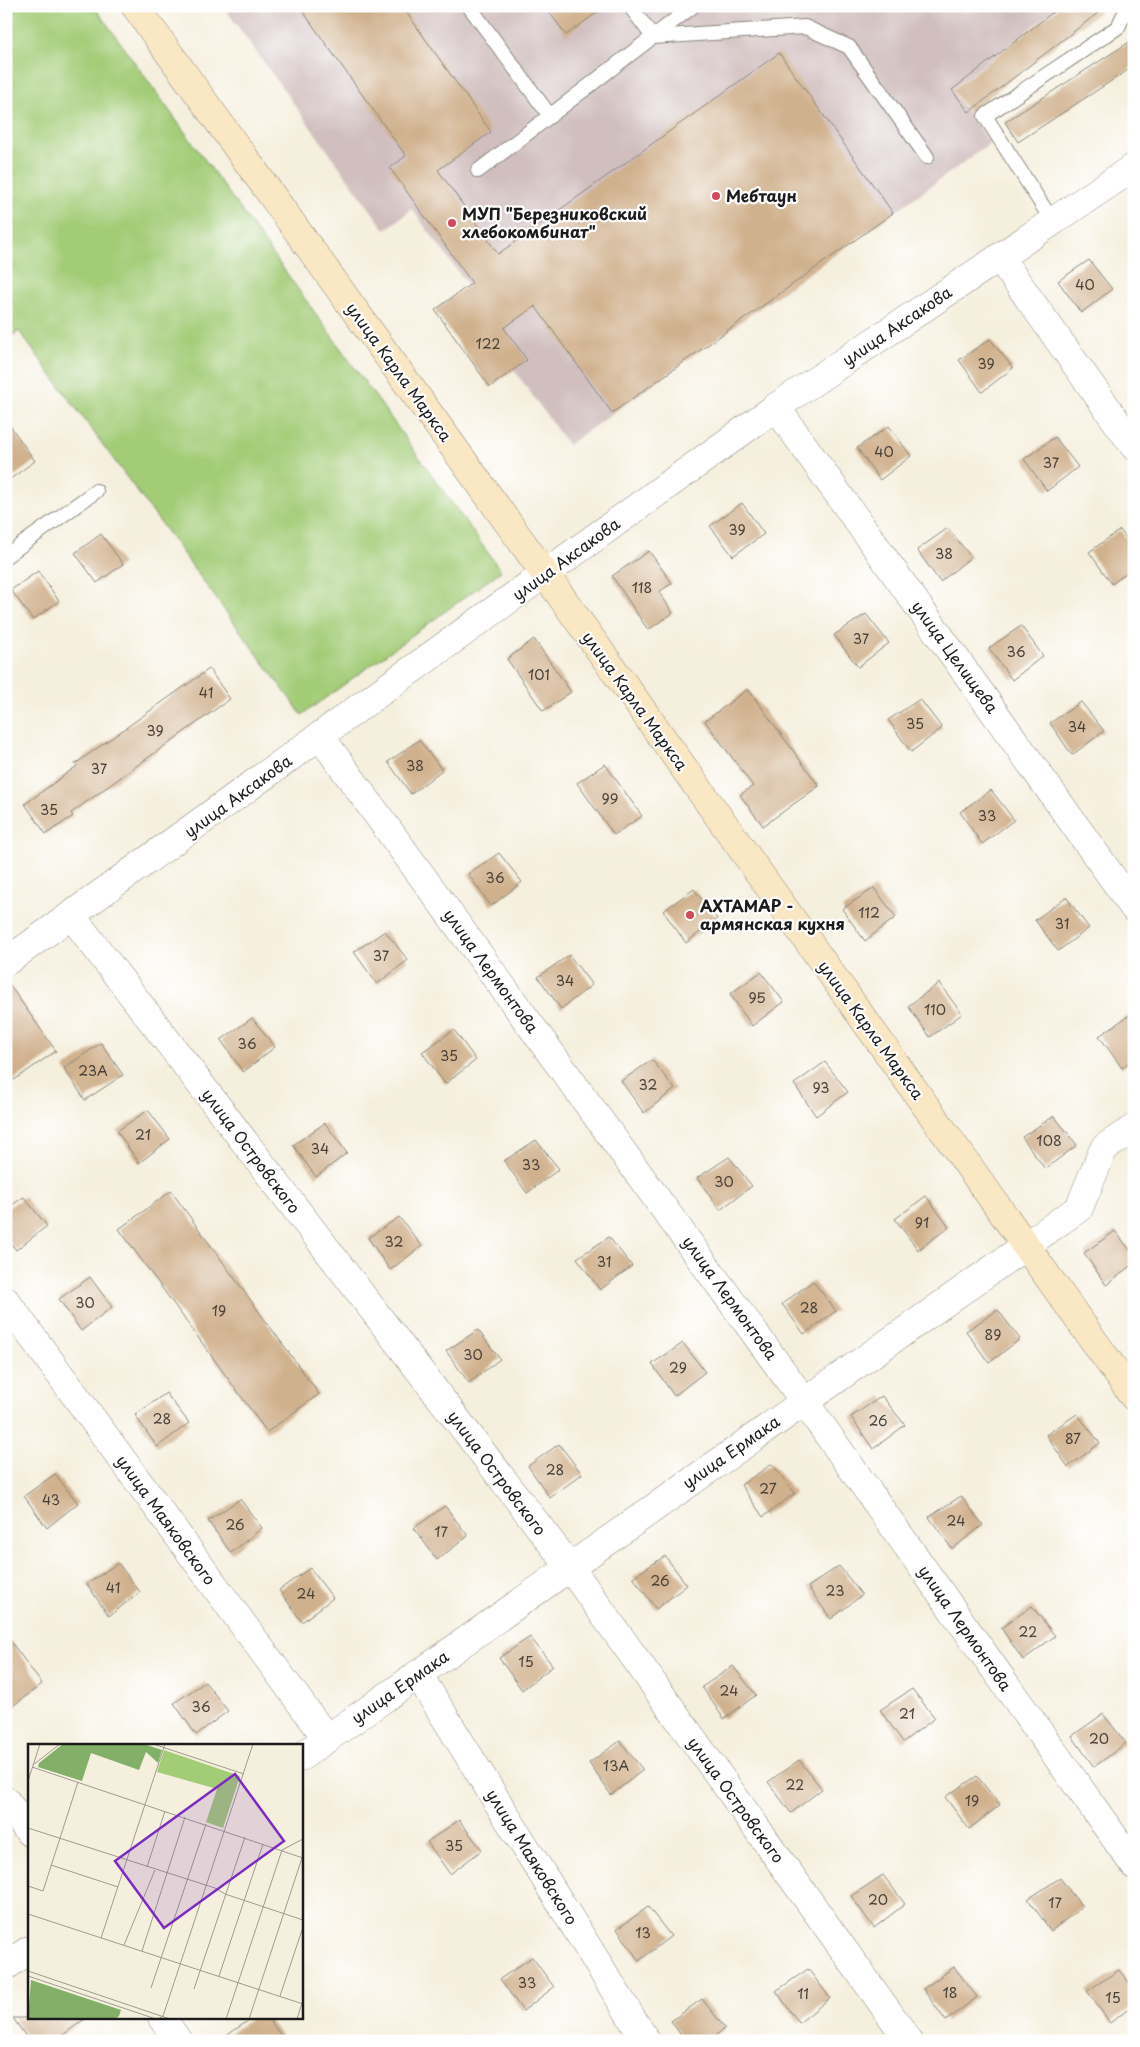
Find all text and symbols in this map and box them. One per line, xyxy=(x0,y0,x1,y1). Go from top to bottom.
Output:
place label: Мебтаун xyxy=(726,183,797,207)
marker: Мебтаун xyxy=(710,190,722,202)
place label: МУП "Березниковский хлебокомбинат" xyxy=(462,201,647,243)
marker: МУП "Березниковский хлебокомбинат" xyxy=(446,217,458,229)
house number: 40 xyxy=(1075,274,1095,295)
street label: улица Аксакова xyxy=(837,279,956,371)
street label: улица Карла Маркса xyxy=(341,297,459,446)
house number: 122 xyxy=(475,333,501,354)
house number: 39 xyxy=(977,353,995,374)
house number: 40 xyxy=(874,441,894,462)
house number: 37 xyxy=(1043,452,1060,473)
street label: улица Аксакова xyxy=(507,511,624,605)
house number: 39 xyxy=(728,519,746,540)
house number: 38 xyxy=(935,543,953,564)
house number: 118 xyxy=(632,577,652,598)
street label: улица Целищева xyxy=(907,595,1005,718)
street label: улица Карла Маркса xyxy=(577,626,695,775)
house number: 37 xyxy=(853,628,870,649)
house number: 36 xyxy=(1006,641,1026,662)
house number: 101 xyxy=(528,664,550,685)
house number: 41 xyxy=(199,682,213,703)
house number: 35 xyxy=(906,713,924,734)
house number: 34 xyxy=(1068,716,1086,737)
house number: 39 xyxy=(146,720,164,741)
street label: улица Аксакова xyxy=(179,748,296,842)
house number: 38 xyxy=(406,755,424,776)
house number: 37 xyxy=(91,758,108,779)
house number: 99 xyxy=(601,788,619,809)
house number: 35 xyxy=(40,799,58,820)
house number: 33 xyxy=(978,805,996,826)
house number: 36 xyxy=(485,867,505,888)
place label: АХТАМАР - армянская кухня xyxy=(700,893,845,935)
house number: 112 xyxy=(858,902,880,923)
street label: улица Лермонтова xyxy=(438,903,545,1038)
marker: АХТАМАР - армянская кухня xyxy=(684,909,696,921)
house number: 31 xyxy=(1055,913,1069,934)
house number: 37 xyxy=(373,945,390,966)
street label: улица Карла Маркса xyxy=(813,955,931,1104)
house number: 34 xyxy=(556,970,574,991)
house number: 95 xyxy=(748,987,766,1008)
house number: 110 xyxy=(924,999,946,1020)
house number: 36 xyxy=(237,1033,257,1054)
house number: 35 xyxy=(440,1045,458,1066)
house number: 23А xyxy=(78,1060,108,1081)
house number: 32 xyxy=(639,1074,657,1095)
house number: 93 xyxy=(812,1077,830,1098)
street label: улица Островского xyxy=(197,1083,307,1218)
house number: 21 xyxy=(135,1124,151,1145)
house number: 108 xyxy=(1036,1130,1062,1151)
house number: 34 xyxy=(311,1138,329,1159)
house number: 33 xyxy=(522,1154,540,1175)
house number: 30 xyxy=(714,1171,734,1192)
house number: 91 xyxy=(915,1212,929,1233)
street label: улица Лермонтова xyxy=(677,1230,784,1365)
house number: 32 xyxy=(385,1231,403,1252)
house number: 31 xyxy=(597,1251,611,1272)
house number: 30 xyxy=(75,1292,95,1313)
house number: 28 xyxy=(800,1297,818,1318)
house number: 19 xyxy=(212,1300,226,1321)
house number: 89 xyxy=(985,1324,1001,1345)
house number: 30 xyxy=(463,1344,483,1365)
house number: 29 xyxy=(669,1357,687,1378)
street label: улица Островского xyxy=(443,1405,553,1540)
house number: 28 xyxy=(153,1408,171,1429)
street label: улица Ермака xyxy=(677,1409,784,1494)
house number: 26 xyxy=(868,1410,888,1431)
house number: 87 xyxy=(1065,1428,1081,1449)
street label: улица Маяковского xyxy=(111,1449,222,1590)
house number: 28 xyxy=(546,1459,564,1480)
house number: 27 xyxy=(759,1478,777,1499)
house number: 43 xyxy=(42,1489,60,1510)
house number: 24 xyxy=(947,1510,965,1531)
house number: 26 xyxy=(225,1514,245,1535)
house number: 17 xyxy=(434,1521,448,1542)
street label: улица Лермонтова xyxy=(913,1560,1018,1695)
house number: 26 xyxy=(650,1570,670,1591)
house number: 41 xyxy=(106,1577,120,1598)
house number: 23 xyxy=(826,1580,844,1601)
house number: 24 xyxy=(297,1583,315,1604)
house number: 22 xyxy=(1019,1621,1037,1642)
street label: улица Ермака xyxy=(346,1644,453,1729)
house number: 15 xyxy=(518,1651,534,1672)
house number: 24 xyxy=(720,1680,738,1701)
house number: 36 xyxy=(191,1696,211,1717)
house number: 21 xyxy=(899,1703,915,1724)
house number: 20 xyxy=(1089,1728,1109,1749)
street label: улица Островского xyxy=(683,1731,791,1868)
inset map xyxy=(28,1744,302,2020)
house number: 13А xyxy=(603,1755,629,1776)
house number: 22 xyxy=(786,1774,804,1795)
street label: улица Маяковского xyxy=(481,1784,584,1929)
house number: 19 xyxy=(965,1790,979,1811)
house number: 35 xyxy=(445,1835,463,1856)
house number: 20 xyxy=(868,1889,888,1910)
house number: 17 xyxy=(1048,1892,1062,1913)
house number: 13 xyxy=(635,1922,651,1943)
house number: 33 xyxy=(518,1972,536,1993)
house number: 18 xyxy=(942,1982,958,2003)
house number: 11 xyxy=(797,1983,809,2004)
house number: 15 xyxy=(1105,1987,1121,2008)

